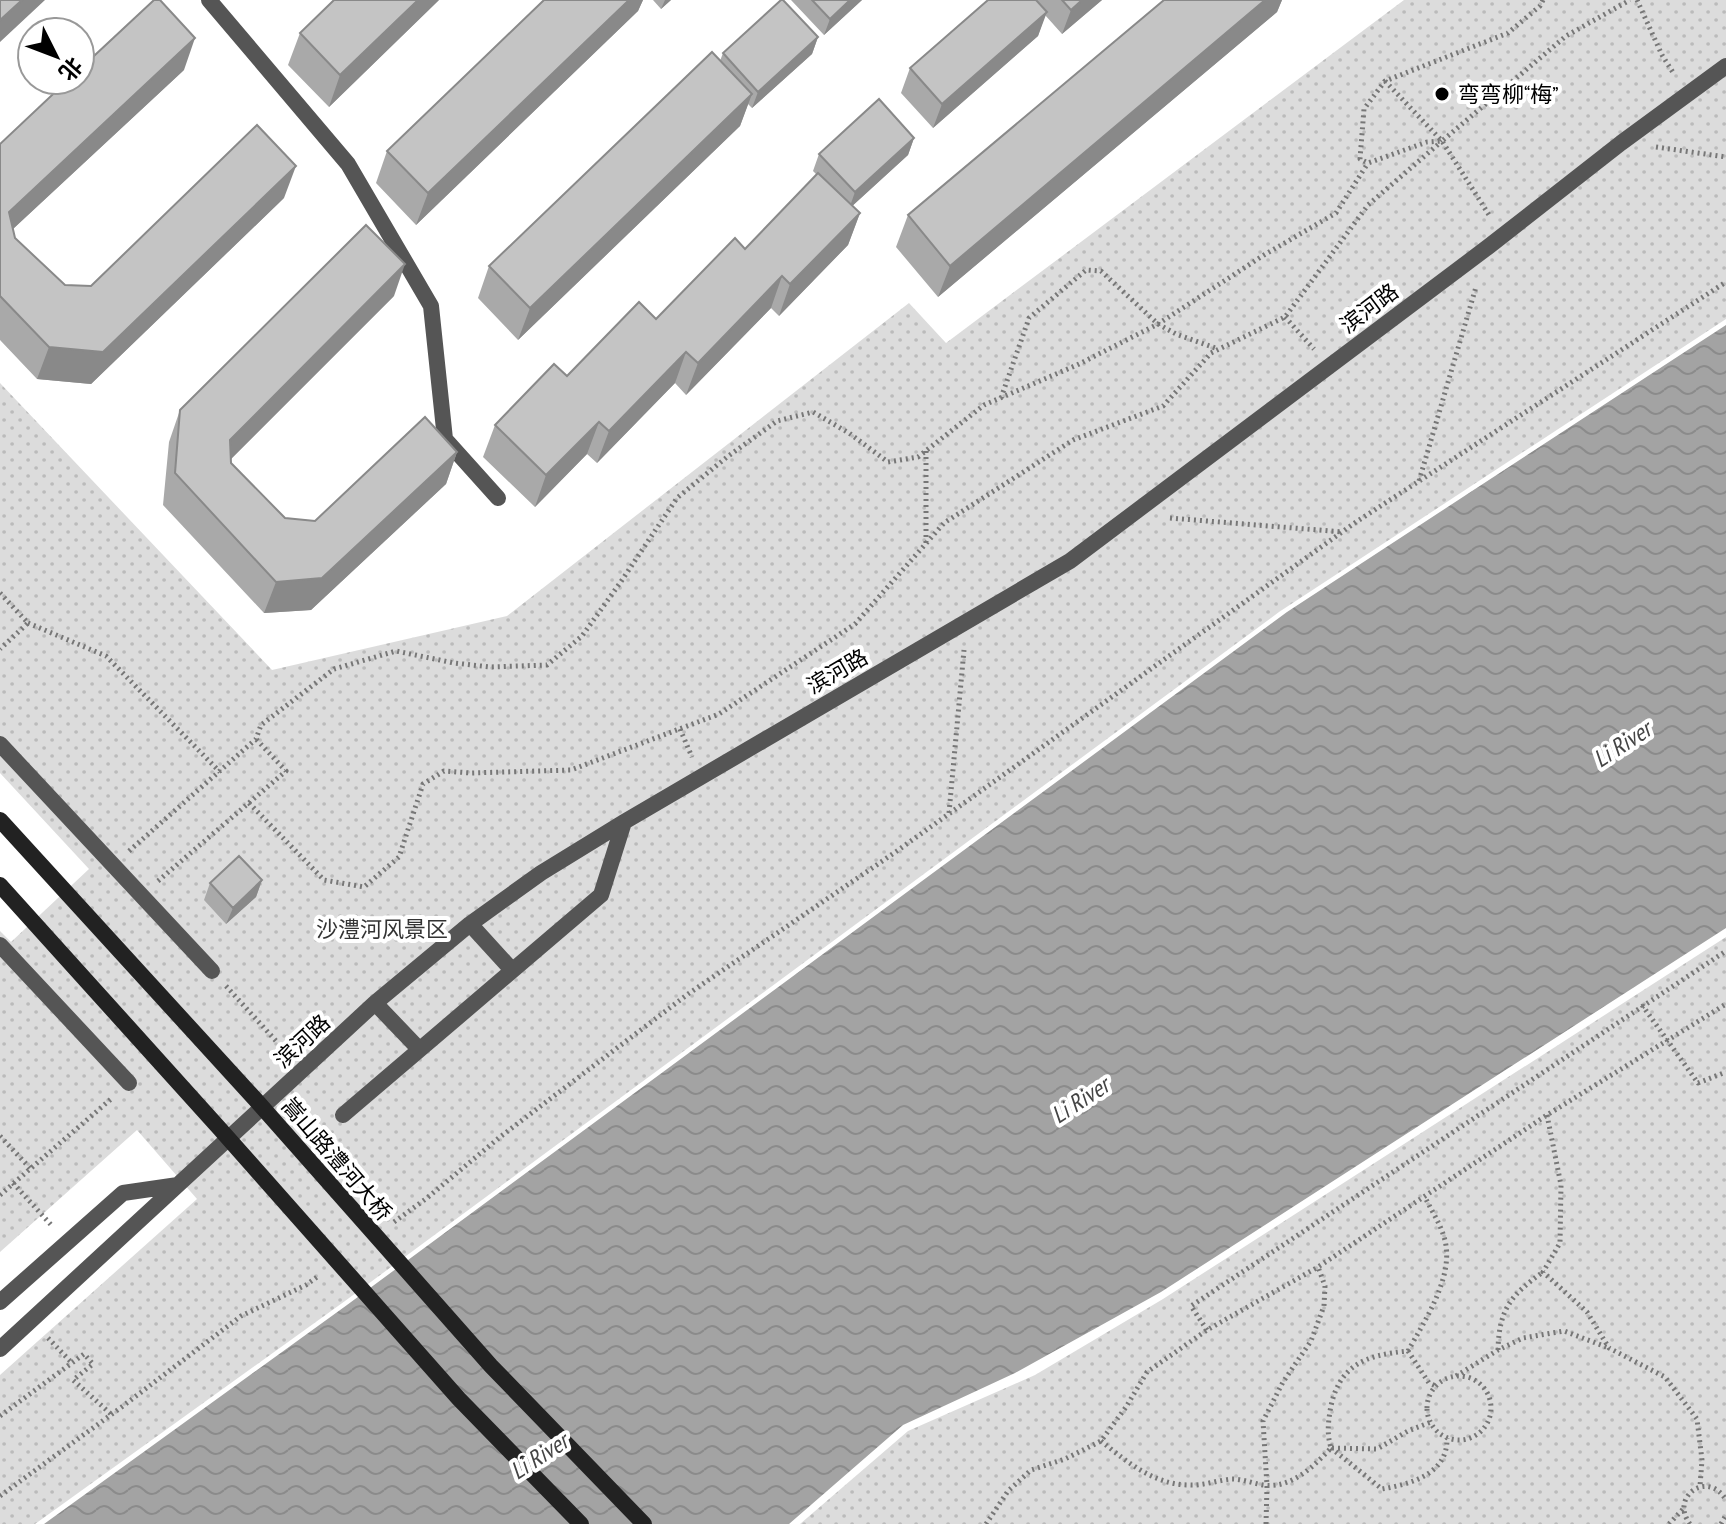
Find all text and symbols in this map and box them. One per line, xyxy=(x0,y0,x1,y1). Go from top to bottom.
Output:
north arrow xyxy=(16,16,96,96)
text: 北 xyxy=(53,52,89,87)
place label: 弯弯柳“梅” xyxy=(1458,80,1559,108)
marker: 弯弯柳“梅” xyxy=(1433,85,1451,103)
street label: 滨河路 xyxy=(1334,277,1404,339)
street label: 滨河路 xyxy=(801,642,873,700)
water label: Li River xyxy=(1587,712,1660,774)
park label: 沙澧河风景区 xyxy=(316,915,448,943)
street label: 滨河路 xyxy=(268,1008,336,1074)
water label: Li River xyxy=(1045,1068,1118,1130)
street label: 嵩山路澧河大桥 xyxy=(276,1092,398,1226)
water label: Li River xyxy=(504,1424,577,1486)

